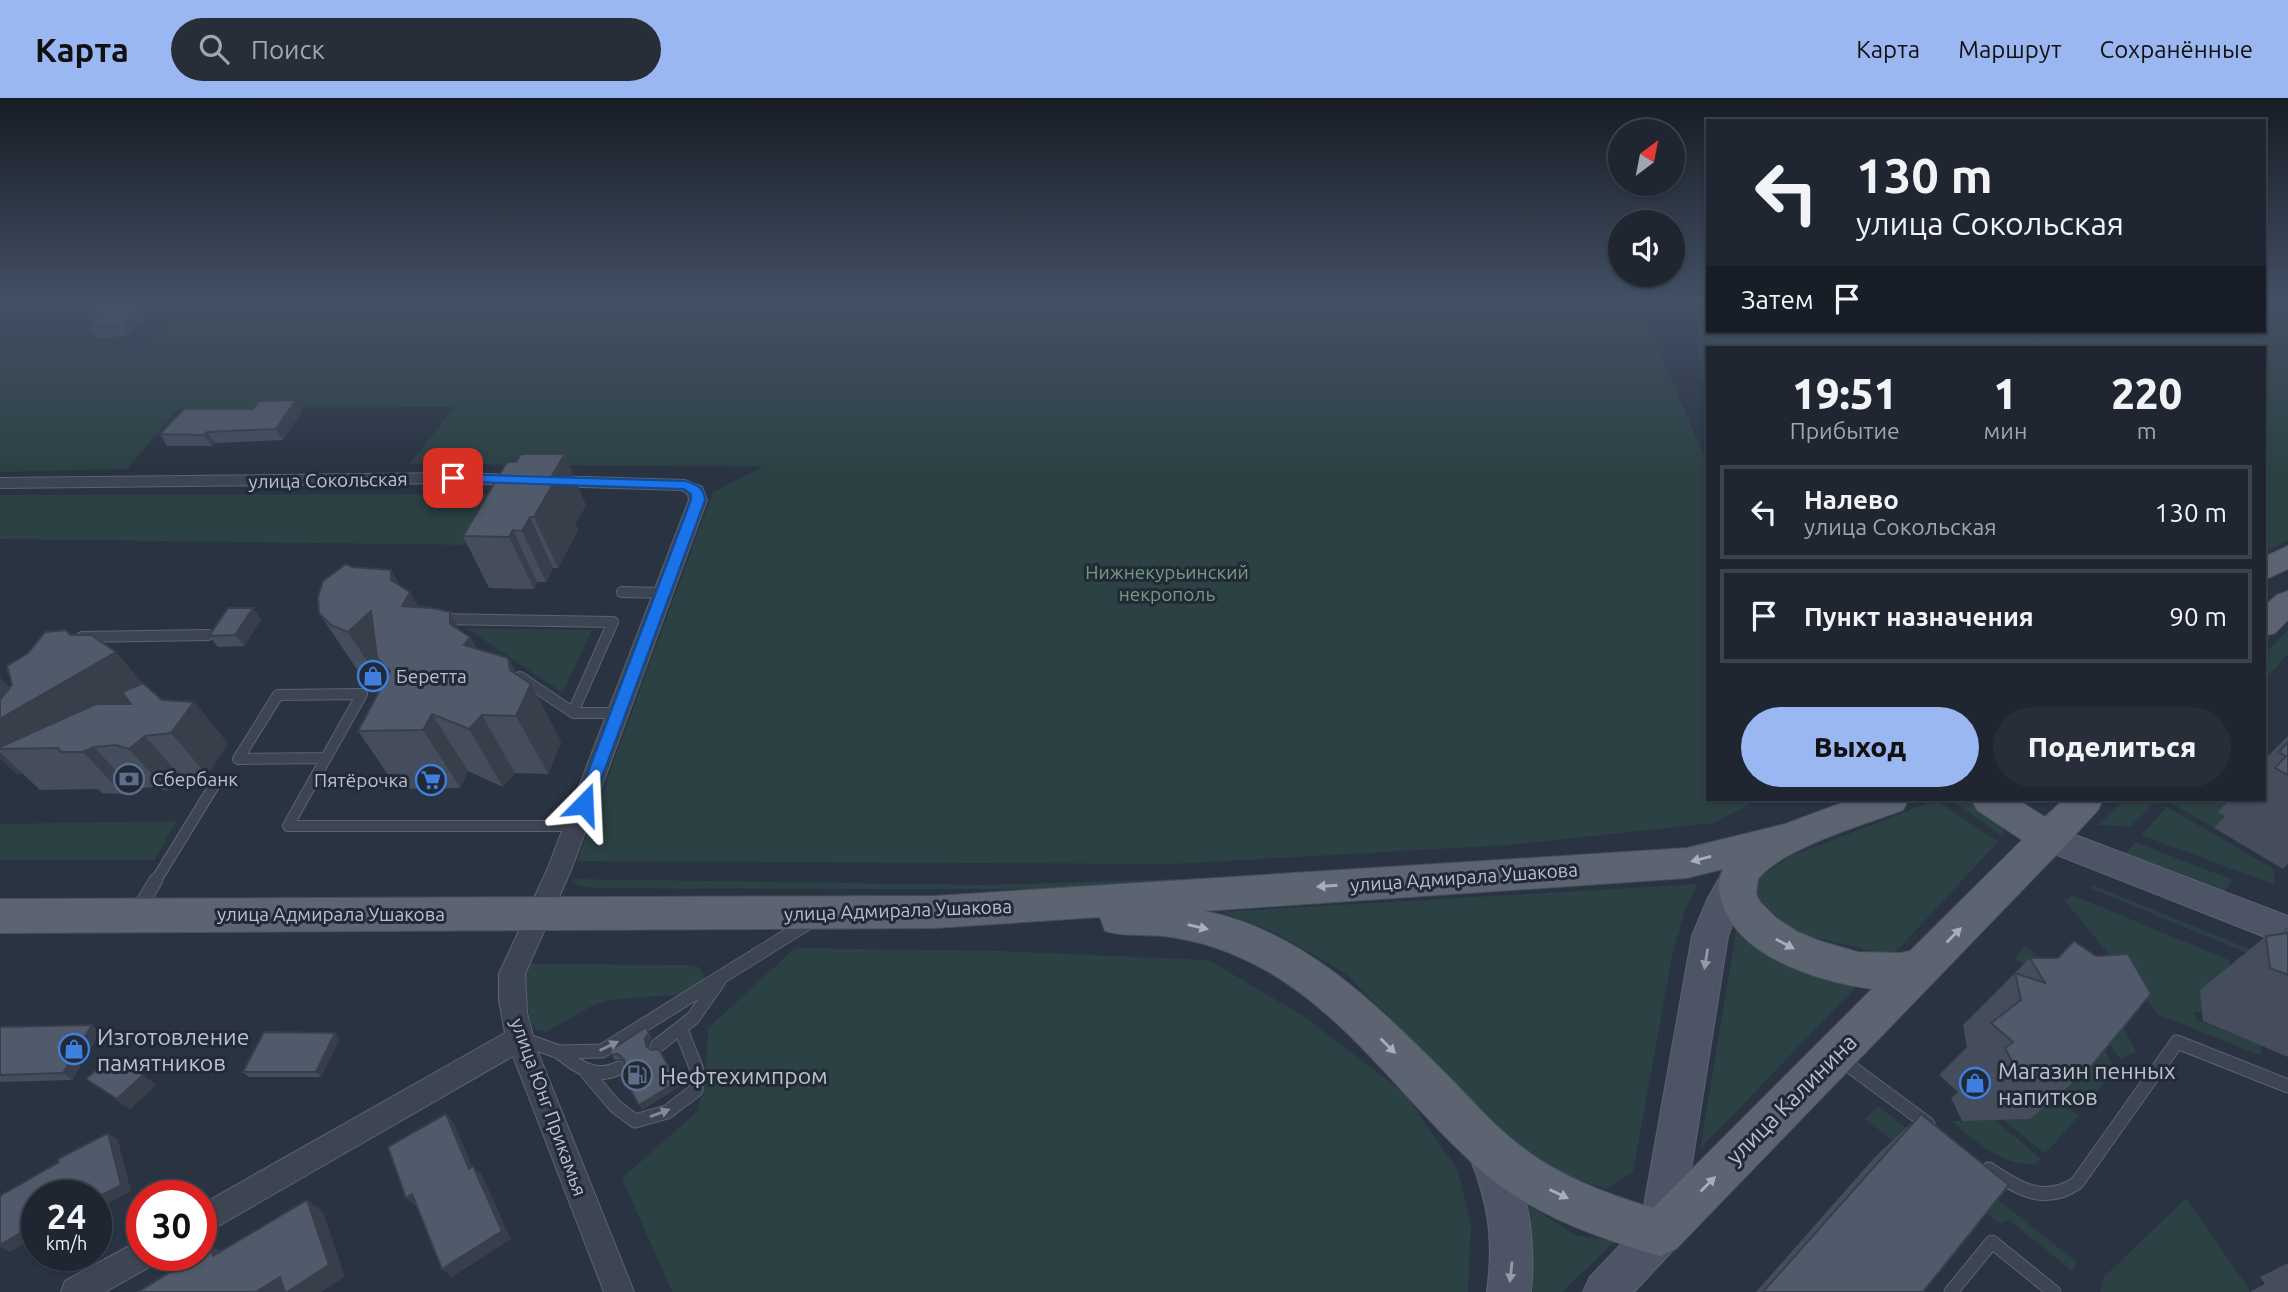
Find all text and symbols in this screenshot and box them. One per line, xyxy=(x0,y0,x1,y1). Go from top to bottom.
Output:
search box xyxy=(171,18,661,81)
icon: search xyxy=(195,30,233,68)
text: Карта xyxy=(35,31,129,68)
text: Поиск xyxy=(251,35,325,64)
text: Карта xyxy=(1856,36,1920,63)
text: Маршрут xyxy=(1958,36,2062,63)
text: Сохранённые xyxy=(2100,36,2253,63)
north arrow xyxy=(1608,119,1685,196)
map controls xyxy=(1608,119,1685,287)
icon: left xyxy=(1741,147,1832,238)
text: 130 m xyxy=(1856,147,1993,202)
text: улица Сокольская xyxy=(1856,205,2124,241)
button: sound xyxy=(1608,210,1685,287)
icon: arrive xyxy=(1828,280,1866,318)
text: Затем xyxy=(1741,285,1814,314)
text: 19:51 xyxy=(1792,370,1897,417)
text: 1 xyxy=(1994,370,2017,417)
text: 220 xyxy=(2111,370,2182,417)
text: Прибытие xyxy=(1790,418,1900,443)
text: мин xyxy=(1984,418,2027,443)
text: m xyxy=(2137,418,2157,443)
pin xyxy=(423,448,483,508)
icon: arrive xyxy=(434,459,472,497)
street label: улица Сокольская xyxy=(248,468,408,492)
text: Налево xyxy=(1804,485,1899,514)
icon: left xyxy=(1745,493,1783,531)
text: 130 m xyxy=(2155,498,2227,527)
text: улица Сокольская xyxy=(1804,514,1997,539)
park label: Нижнекурьинский некрополь xyxy=(1085,561,1249,605)
icon: arrive xyxy=(1745,597,1783,635)
text: Пункт назначения xyxy=(1804,602,2034,631)
text: 90 m xyxy=(2169,602,2227,631)
shop icon: Беретта xyxy=(356,659,390,693)
place label: Беретта xyxy=(396,665,467,687)
button: Выход xyxy=(1741,707,1979,787)
button: Поделиться xyxy=(1993,707,2231,787)
bank icon: Сбербанк xyxy=(112,762,146,796)
supermarket icon: Пятёрочка xyxy=(414,763,448,797)
position arrow xyxy=(547,767,621,841)
place label: Сбербанк xyxy=(152,768,238,790)
place label: Пятёрочка xyxy=(314,769,408,791)
one-way arrow xyxy=(1690,854,1712,865)
street label: улица Адмирала Ушакова xyxy=(1350,858,1578,896)
one-way arrow xyxy=(1316,881,1338,892)
street label: улица Адмирала Ушакова xyxy=(784,895,1012,925)
street label: улица Адмирала Ушакова xyxy=(217,903,445,925)
one-way arrow xyxy=(1187,922,1209,933)
one-way arrow xyxy=(1945,926,1962,943)
one-way arrow xyxy=(1776,938,1796,950)
one-way arrow xyxy=(1700,948,1711,970)
street label: улица Юнг Прикамья xyxy=(507,1015,591,1199)
place label: Изготовление памятников xyxy=(97,1024,249,1075)
street label: улица Калинина xyxy=(1721,1029,1861,1169)
shop icon: Изготовление памятников xyxy=(57,1032,91,1066)
one-way arrow xyxy=(1380,1038,1396,1054)
one-way arrow xyxy=(600,1040,620,1052)
fuel station icon: Нефтехимпром xyxy=(620,1058,654,1092)
place label: Магазин пенных напитков xyxy=(1998,1058,2176,1109)
place label: Нефтехимпром xyxy=(660,1063,828,1088)
shop icon: Магазин пенных напитков xyxy=(1958,1066,1992,1100)
one-way arrow xyxy=(649,1107,670,1118)
one-way arrow xyxy=(1700,1176,1716,1192)
speed limit sign: 30 xyxy=(126,1180,217,1271)
one-way arrow xyxy=(1549,1189,1569,1200)
text: 24 xyxy=(47,1196,86,1236)
text: km/h xyxy=(46,1233,87,1253)
one-way arrow xyxy=(1505,1261,1516,1283)

